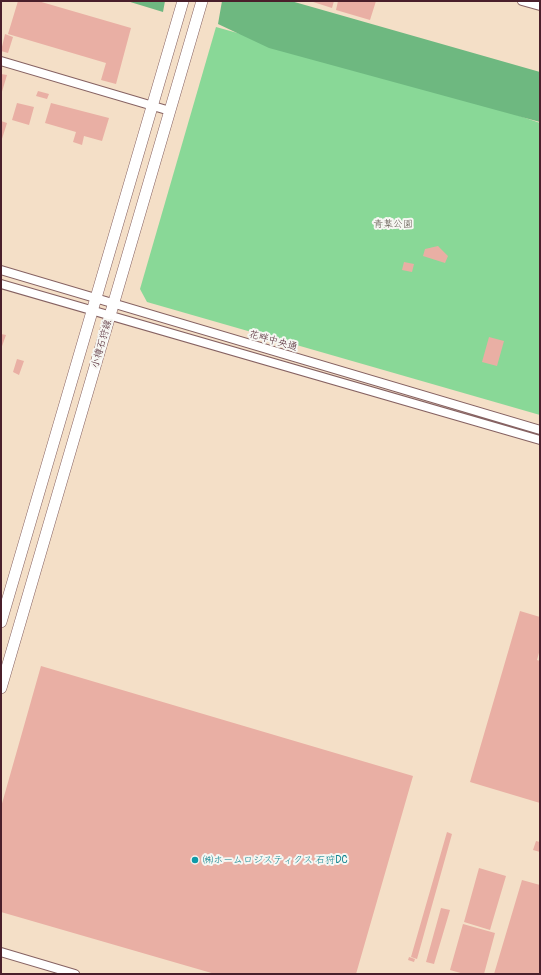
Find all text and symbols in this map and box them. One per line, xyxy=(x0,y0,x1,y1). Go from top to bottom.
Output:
park label: 青葉公園 xyxy=(373,218,413,230)
street label: 小樽石狩線 xyxy=(89,318,115,370)
street label: 花畔中央通 xyxy=(247,328,299,354)
place label: ㈱ホームロジスティクス 石狩DC xyxy=(203,854,348,866)
marker: ㈱ホームロジスティクス 石狩DC xyxy=(190,855,200,865)

